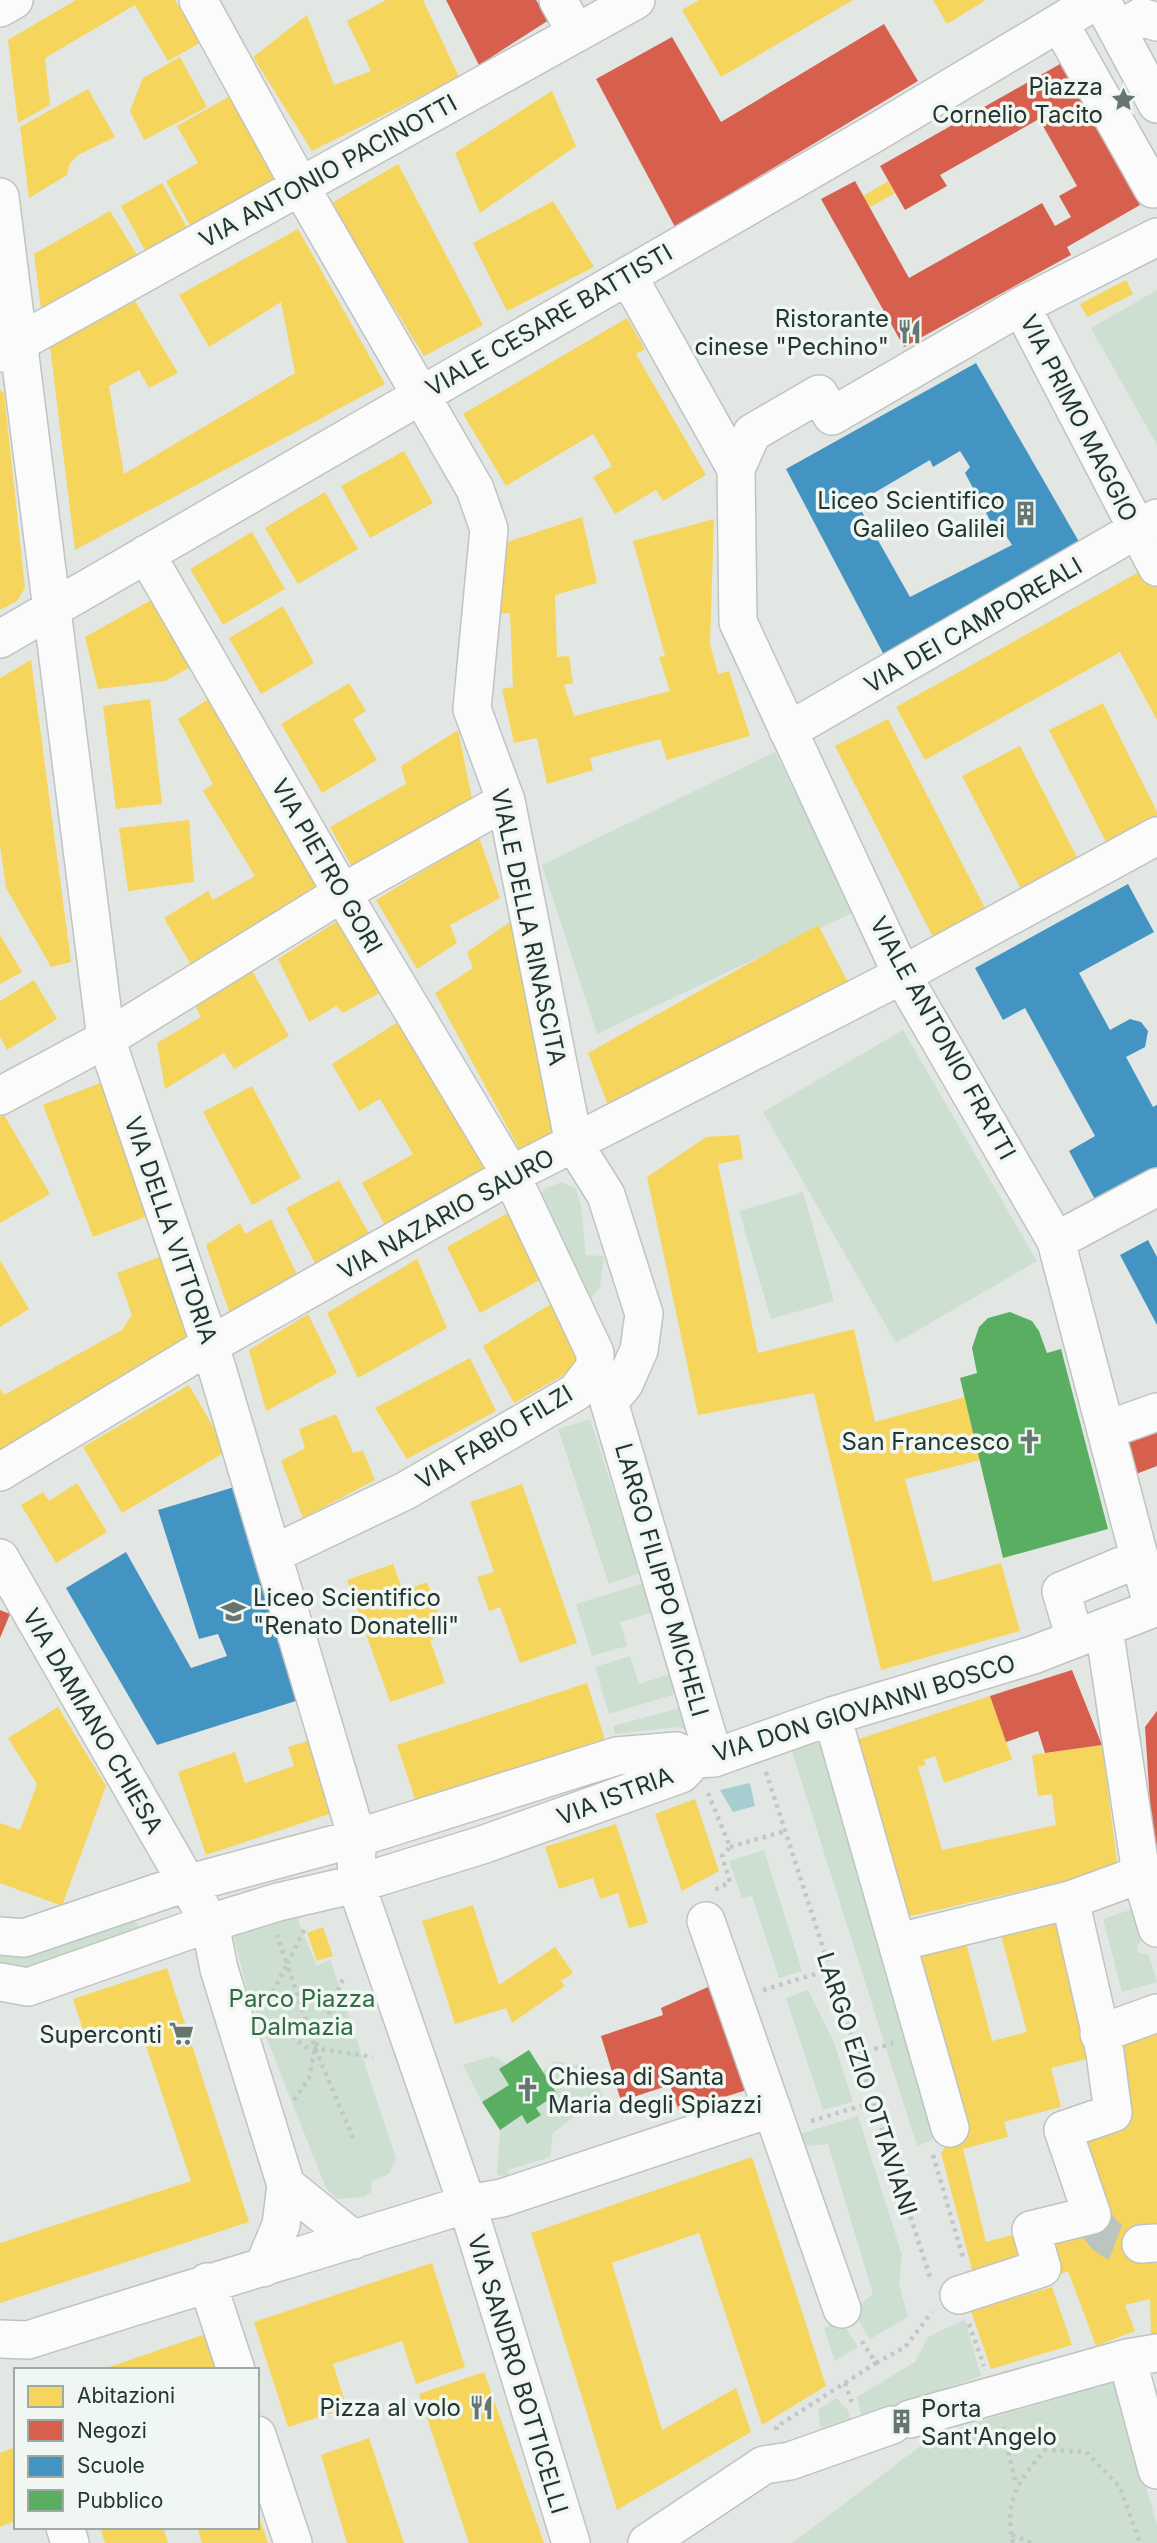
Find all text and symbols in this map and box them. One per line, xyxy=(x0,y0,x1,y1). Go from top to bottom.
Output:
place label: Piazza Cornelio Tacito xyxy=(932,72,1103,129)
place icon: Piazza Cornelio Tacito xyxy=(1109,86,1137,114)
street label: VIA ANTONIO PACINOTTI xyxy=(194,88,462,254)
street label: VIALE CESARE BATTISTI xyxy=(421,237,677,403)
place label: Ristorante cinese "Pechino" xyxy=(694,304,889,361)
street label: VIA PRIMO MAGGIO xyxy=(1014,310,1144,526)
restaurant icon: Ristorante cinese "Pechino" xyxy=(895,318,923,346)
place label: Liceo Scientifico Galileo Galilei xyxy=(817,486,1005,543)
building icon: Liceo Scientifico Galileo Galilei xyxy=(1011,500,1039,528)
street label: VIA DEI CAMPOREALI xyxy=(859,551,1087,699)
street label: VIA PIETRO GORI xyxy=(265,774,389,958)
street label: VIALE DELLA RINASCITA xyxy=(485,786,573,1068)
street label: VIALE ANTONIO FRATTI xyxy=(864,911,1022,1165)
street label: VIA DELLA VITTORIA xyxy=(118,1112,224,1348)
street label: VIA NAZARIO SAURO xyxy=(333,1142,559,1286)
street label: VIA FABIO FILZI xyxy=(410,1379,578,1495)
place label: San Francesco xyxy=(842,1427,1010,1456)
church icon: San Francesco xyxy=(1016,1427,1044,1455)
street label: LARGO FILIPPO MICHELI xyxy=(609,1440,715,1720)
place label: Liceo Scientifico "Renato Donatelli" xyxy=(253,1583,459,1640)
school or university icon: Liceo Scientifico "Renato Donatelli" xyxy=(219,1597,247,1625)
street label: VIA DAMIANO CHIESA xyxy=(17,1603,169,1839)
street label: VIA DON GIOVANNI BOSCO xyxy=(709,1648,1019,1768)
street label: VIA ISTRIA xyxy=(553,1761,677,1831)
street label: LARGO EZIO OTTAVIANI xyxy=(811,1949,923,2219)
park label: Parco Piazza Dalmazia xyxy=(229,1984,375,2041)
place label: Superconti xyxy=(39,2020,162,2049)
supermarket icon: Superconti xyxy=(168,2020,196,2048)
place label: Chiesa di Santa Maria degli Spiazzi xyxy=(548,2062,762,2119)
church icon: Chiesa di Santa Maria degli Spiazzi xyxy=(514,2076,542,2104)
street label: VIA SANDRO BOTTICELLI xyxy=(462,2231,574,2517)
legend xyxy=(14,2368,259,2529)
text: Abitazioni xyxy=(77,2383,175,2408)
place label: Pizza al volo xyxy=(319,2393,461,2422)
restaurant icon: Pizza al volo xyxy=(467,2393,495,2421)
place label: Porta Sant'Angelo xyxy=(921,2394,1057,2451)
building icon: Porta Sant'Angelo xyxy=(887,2408,915,2436)
text: Negozi xyxy=(77,2418,147,2443)
text: Scuole xyxy=(77,2453,145,2478)
text: Pubblico xyxy=(77,2488,163,2513)

